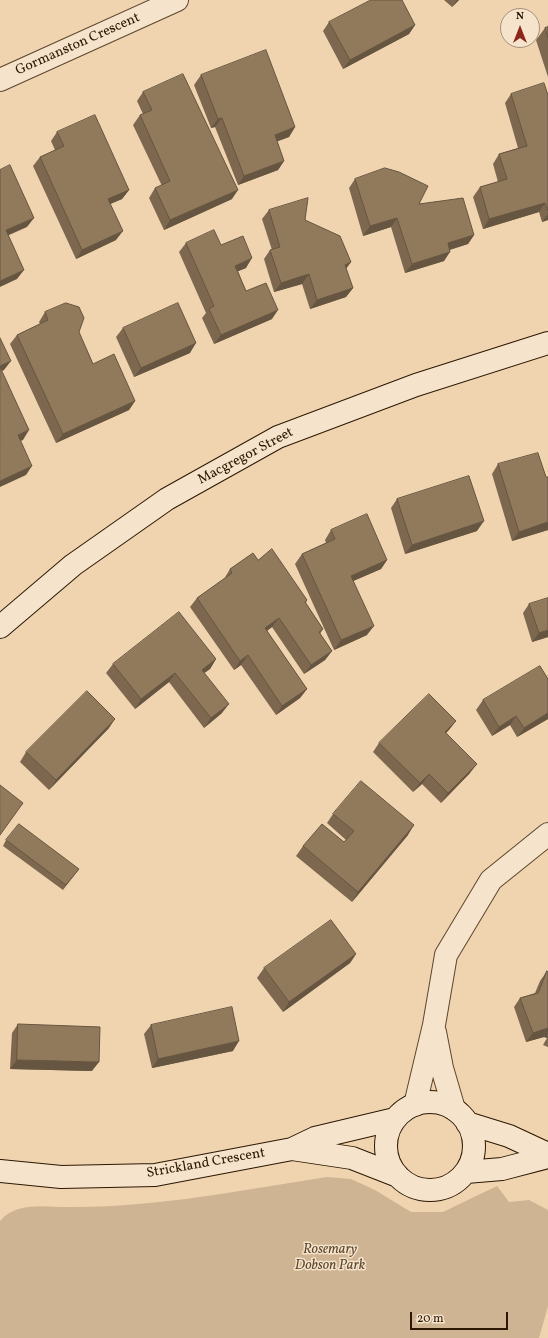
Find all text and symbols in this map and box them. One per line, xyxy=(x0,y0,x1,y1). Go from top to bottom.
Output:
north arrow xyxy=(500,8,540,48)
text: N xyxy=(516,9,524,24)
street label: Gormanston Crescent xyxy=(13,10,143,80)
street label: Macgregor Street xyxy=(195,425,297,489)
street label: Strickland Crescent xyxy=(145,1145,267,1183)
park label: Rosemary Dobson Park xyxy=(295,1242,365,1274)
scale bar xyxy=(412,1304,510,1330)
text: 20 m xyxy=(417,1311,444,1327)

